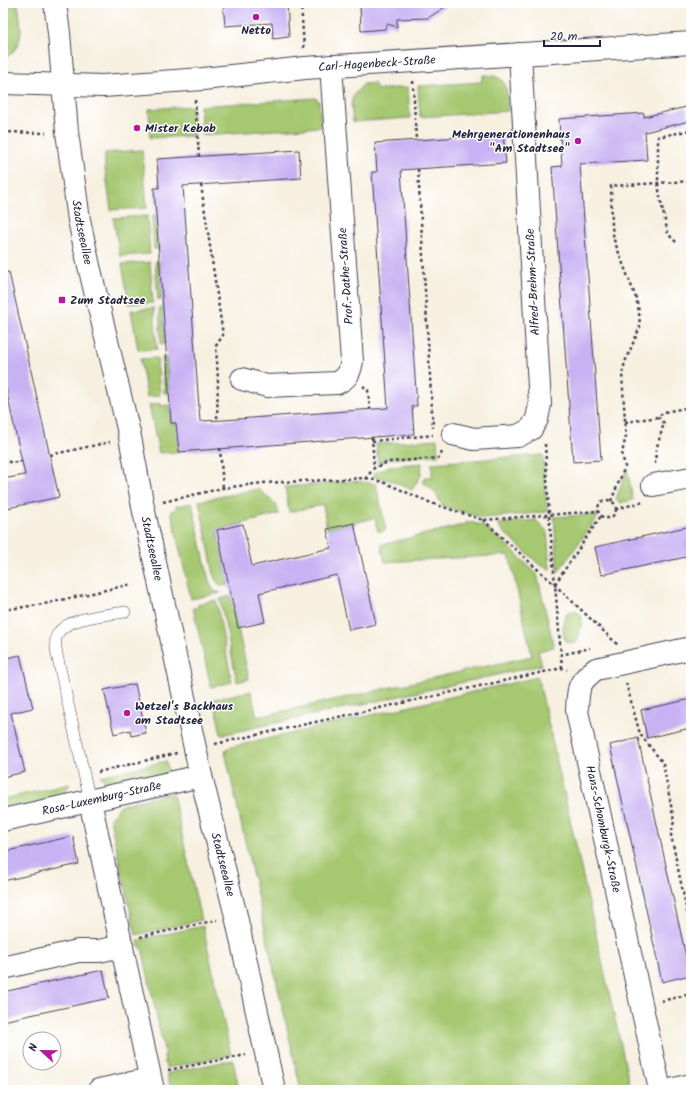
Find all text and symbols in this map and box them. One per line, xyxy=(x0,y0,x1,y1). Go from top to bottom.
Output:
marker: Netto xyxy=(251,12,261,22)
place label: Netto xyxy=(241,21,271,40)
scale bar xyxy=(544,22,600,48)
text: 20 m xyxy=(550,27,578,46)
street label: Carl-Hagenbeck-Straße xyxy=(318,50,437,77)
place label: Mister Kebab xyxy=(145,119,216,138)
marker: Mister Kebab xyxy=(132,123,142,133)
place label: Mehrgenerationenhaus "Am Stadtsee" xyxy=(452,125,570,158)
marker: Mehrgenerationenhaus "Am Stadtsee" xyxy=(573,136,583,146)
street label: Stadtseeallee xyxy=(67,199,98,267)
street label: Prof.-Dathe-Straße xyxy=(333,226,359,325)
street label: Alfred-Brehm-Straße xyxy=(521,227,545,336)
place label: Zum Stadtsee xyxy=(70,291,146,310)
marker: Zum Stadtsee xyxy=(57,295,67,305)
street label: Stadtseeallee xyxy=(136,514,168,583)
place label: Wetzel's Backhaus am Stadtsee xyxy=(135,697,233,730)
marker: Wetzel's Backhaus am Stadtsee xyxy=(122,708,132,718)
street label: Hans-Schomburgk-Straße xyxy=(580,764,626,895)
street label: Rosa-Luxemburg-Straße xyxy=(40,776,164,821)
street label: Stadtseeallee xyxy=(206,830,240,899)
north arrow xyxy=(22,1031,62,1071)
text: N xyxy=(24,1041,43,1054)

